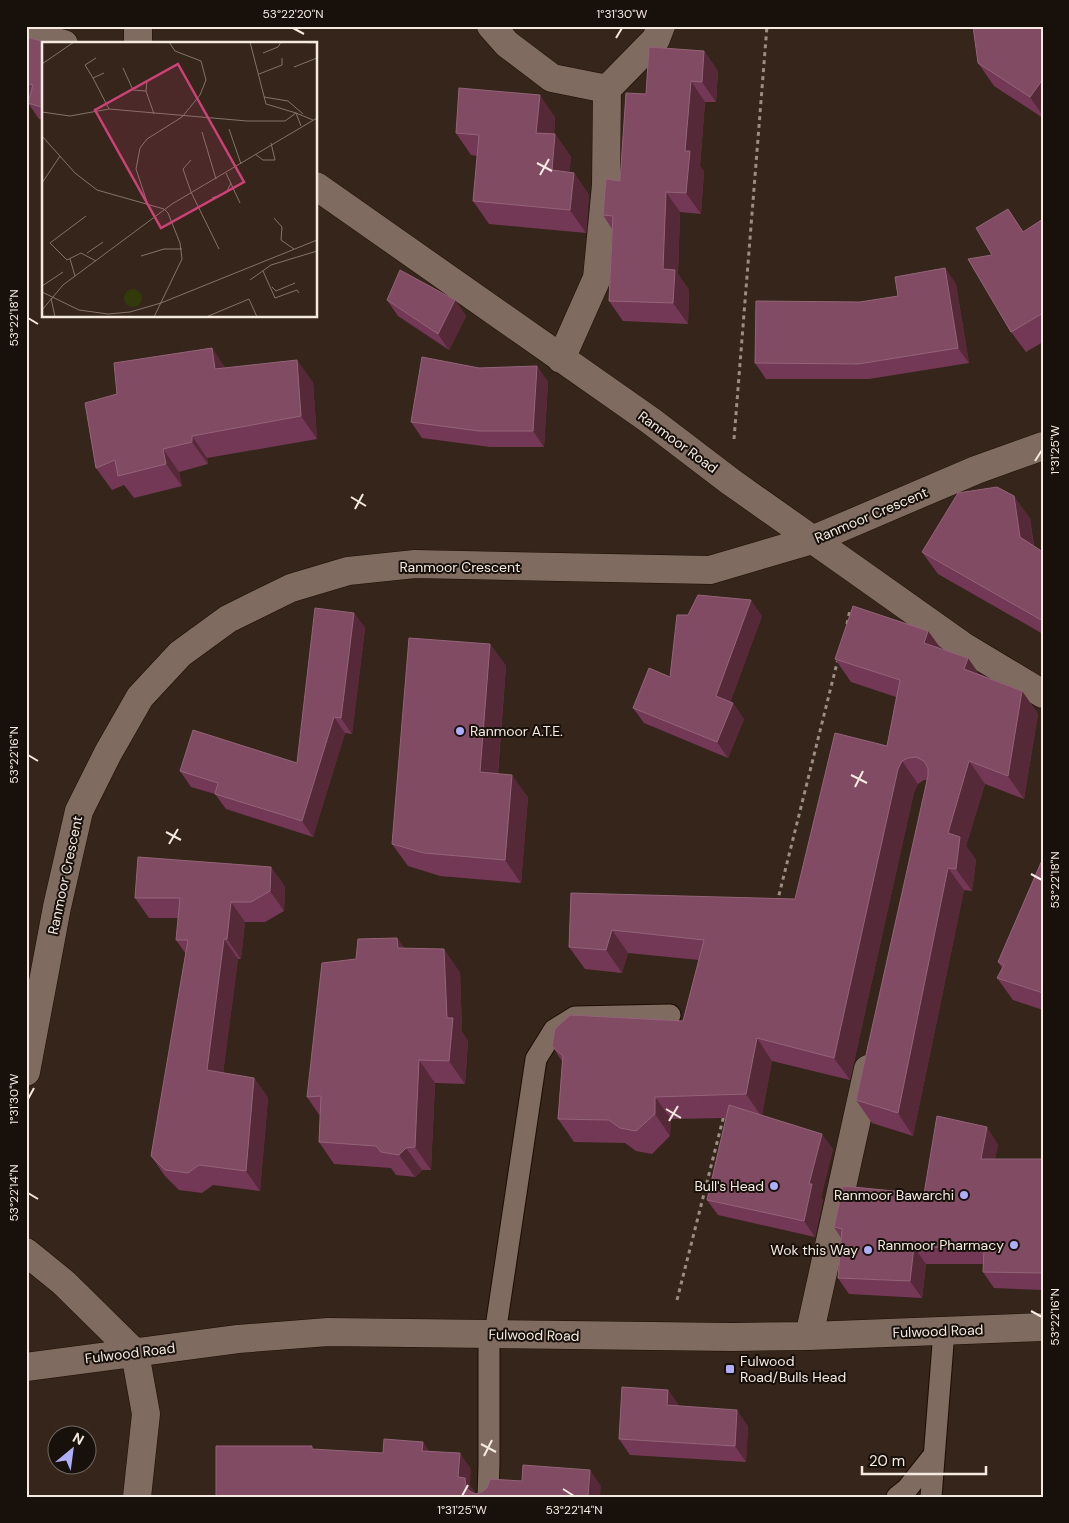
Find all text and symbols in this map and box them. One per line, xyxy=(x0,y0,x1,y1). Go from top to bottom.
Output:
text: 53°22'20"N xyxy=(262,6,324,22)
text: 1°31'30"W xyxy=(597,6,648,22)
inset map xyxy=(42,42,318,318)
text: 53°22'18"N xyxy=(6,289,22,347)
street label: Ranmoor Road xyxy=(635,407,721,477)
text: 1°31'25"W xyxy=(1047,425,1063,475)
street label: Ranmoor Crescent xyxy=(812,483,930,547)
street label: Ranmoor Crescent xyxy=(399,558,521,576)
place label: Ranmoor A.T.E. xyxy=(470,722,563,740)
marker: Ranmoor A.T.E. xyxy=(454,725,466,737)
text: 53°22'16"N xyxy=(6,726,22,784)
street label: Ranmoor Crescent xyxy=(44,814,86,936)
text: 53°22'18"N xyxy=(1047,851,1063,909)
text: 1°31'30"W xyxy=(6,1073,22,1124)
text: 53°22'14"N xyxy=(6,1164,22,1222)
place label: Bull's Head xyxy=(694,1177,764,1195)
marker: Bull's Head xyxy=(768,1180,780,1192)
place label: Ranmoor Bawarchi xyxy=(834,1186,954,1204)
marker: Ranmoor Bawarchi xyxy=(958,1189,970,1201)
place label: Ranmoor Pharmacy xyxy=(877,1236,1004,1254)
marker: Ranmoor Pharmacy xyxy=(1008,1239,1020,1251)
place label: Wok this Way xyxy=(770,1241,858,1259)
marker: Wok this Way xyxy=(862,1244,874,1256)
text: 53°22'16"N xyxy=(1047,1288,1063,1346)
street label: Fulwood Road xyxy=(892,1320,984,1342)
street label: Fulwood Road xyxy=(488,1325,580,1345)
street label: Fulwood Road xyxy=(84,1339,176,1367)
place label: Fulwood Road/Bulls Head xyxy=(740,1352,846,1386)
marker: Fulwood Road/Bulls Head xyxy=(724,1363,736,1375)
north arrow xyxy=(48,1426,98,1476)
text: N xyxy=(69,1428,87,1449)
scale bar xyxy=(862,1443,985,1475)
text: 20 m xyxy=(869,1451,905,1471)
text: 1°31'25"W xyxy=(437,1502,487,1518)
text: 53°22'14"N xyxy=(545,1502,603,1518)

